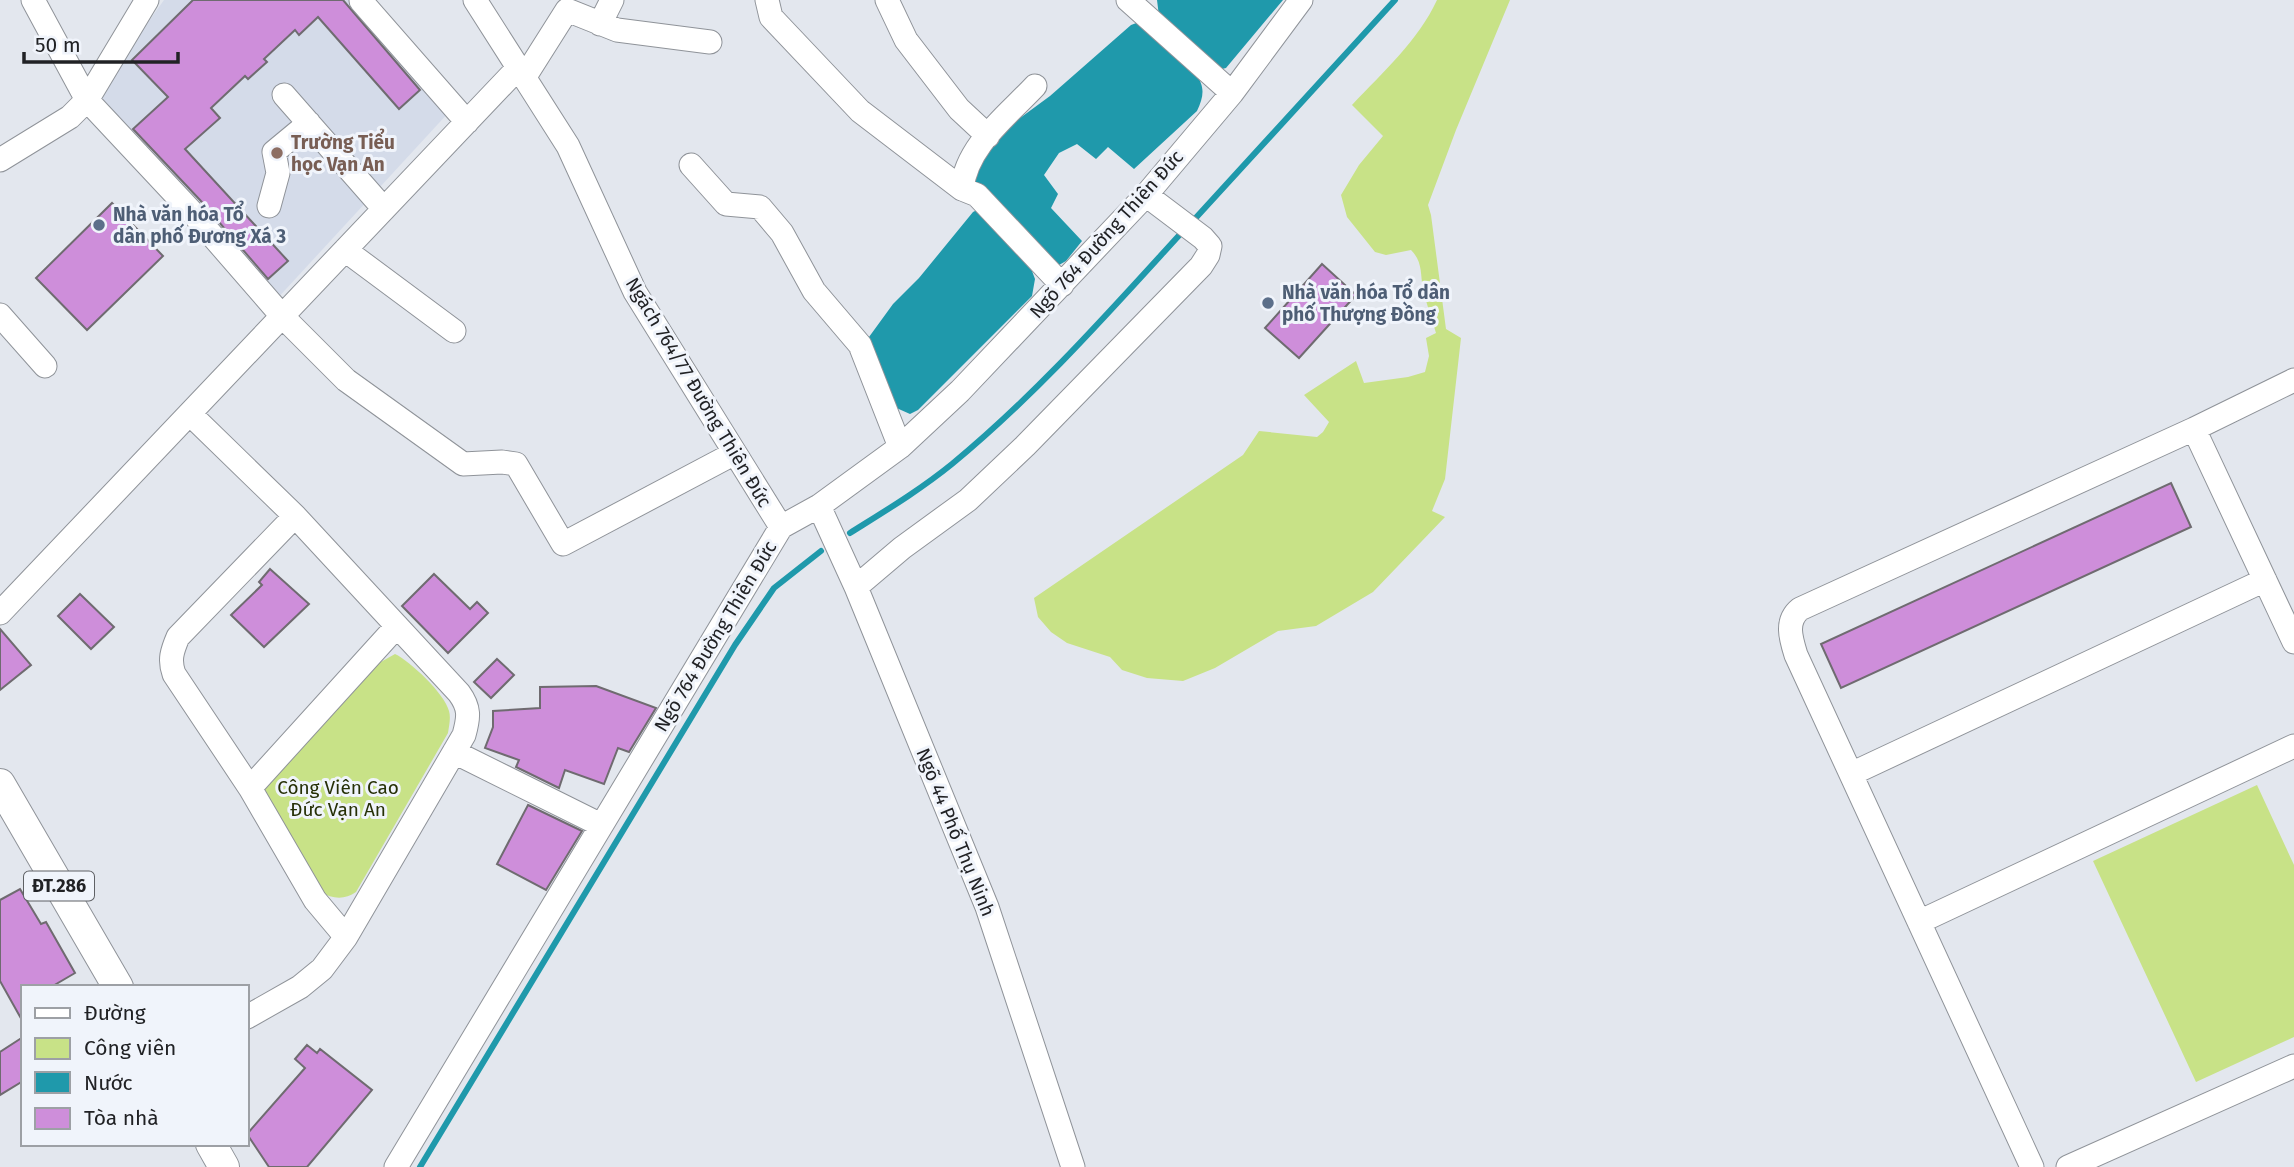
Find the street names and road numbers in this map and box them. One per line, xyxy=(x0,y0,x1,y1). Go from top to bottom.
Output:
street label: Ngõ 764 Đường Thiên Đức xyxy=(1025,146,1188,323)
street label: Ngách 764/77 Đường Thiên Đức xyxy=(621,273,776,511)
street label: Ngõ 764 Đường Thiên Đức xyxy=(649,537,781,736)
street label: Ngõ 44 Phố Thụ Ninh xyxy=(911,745,1000,920)
road number: ĐT.286 xyxy=(24,872,94,900)

